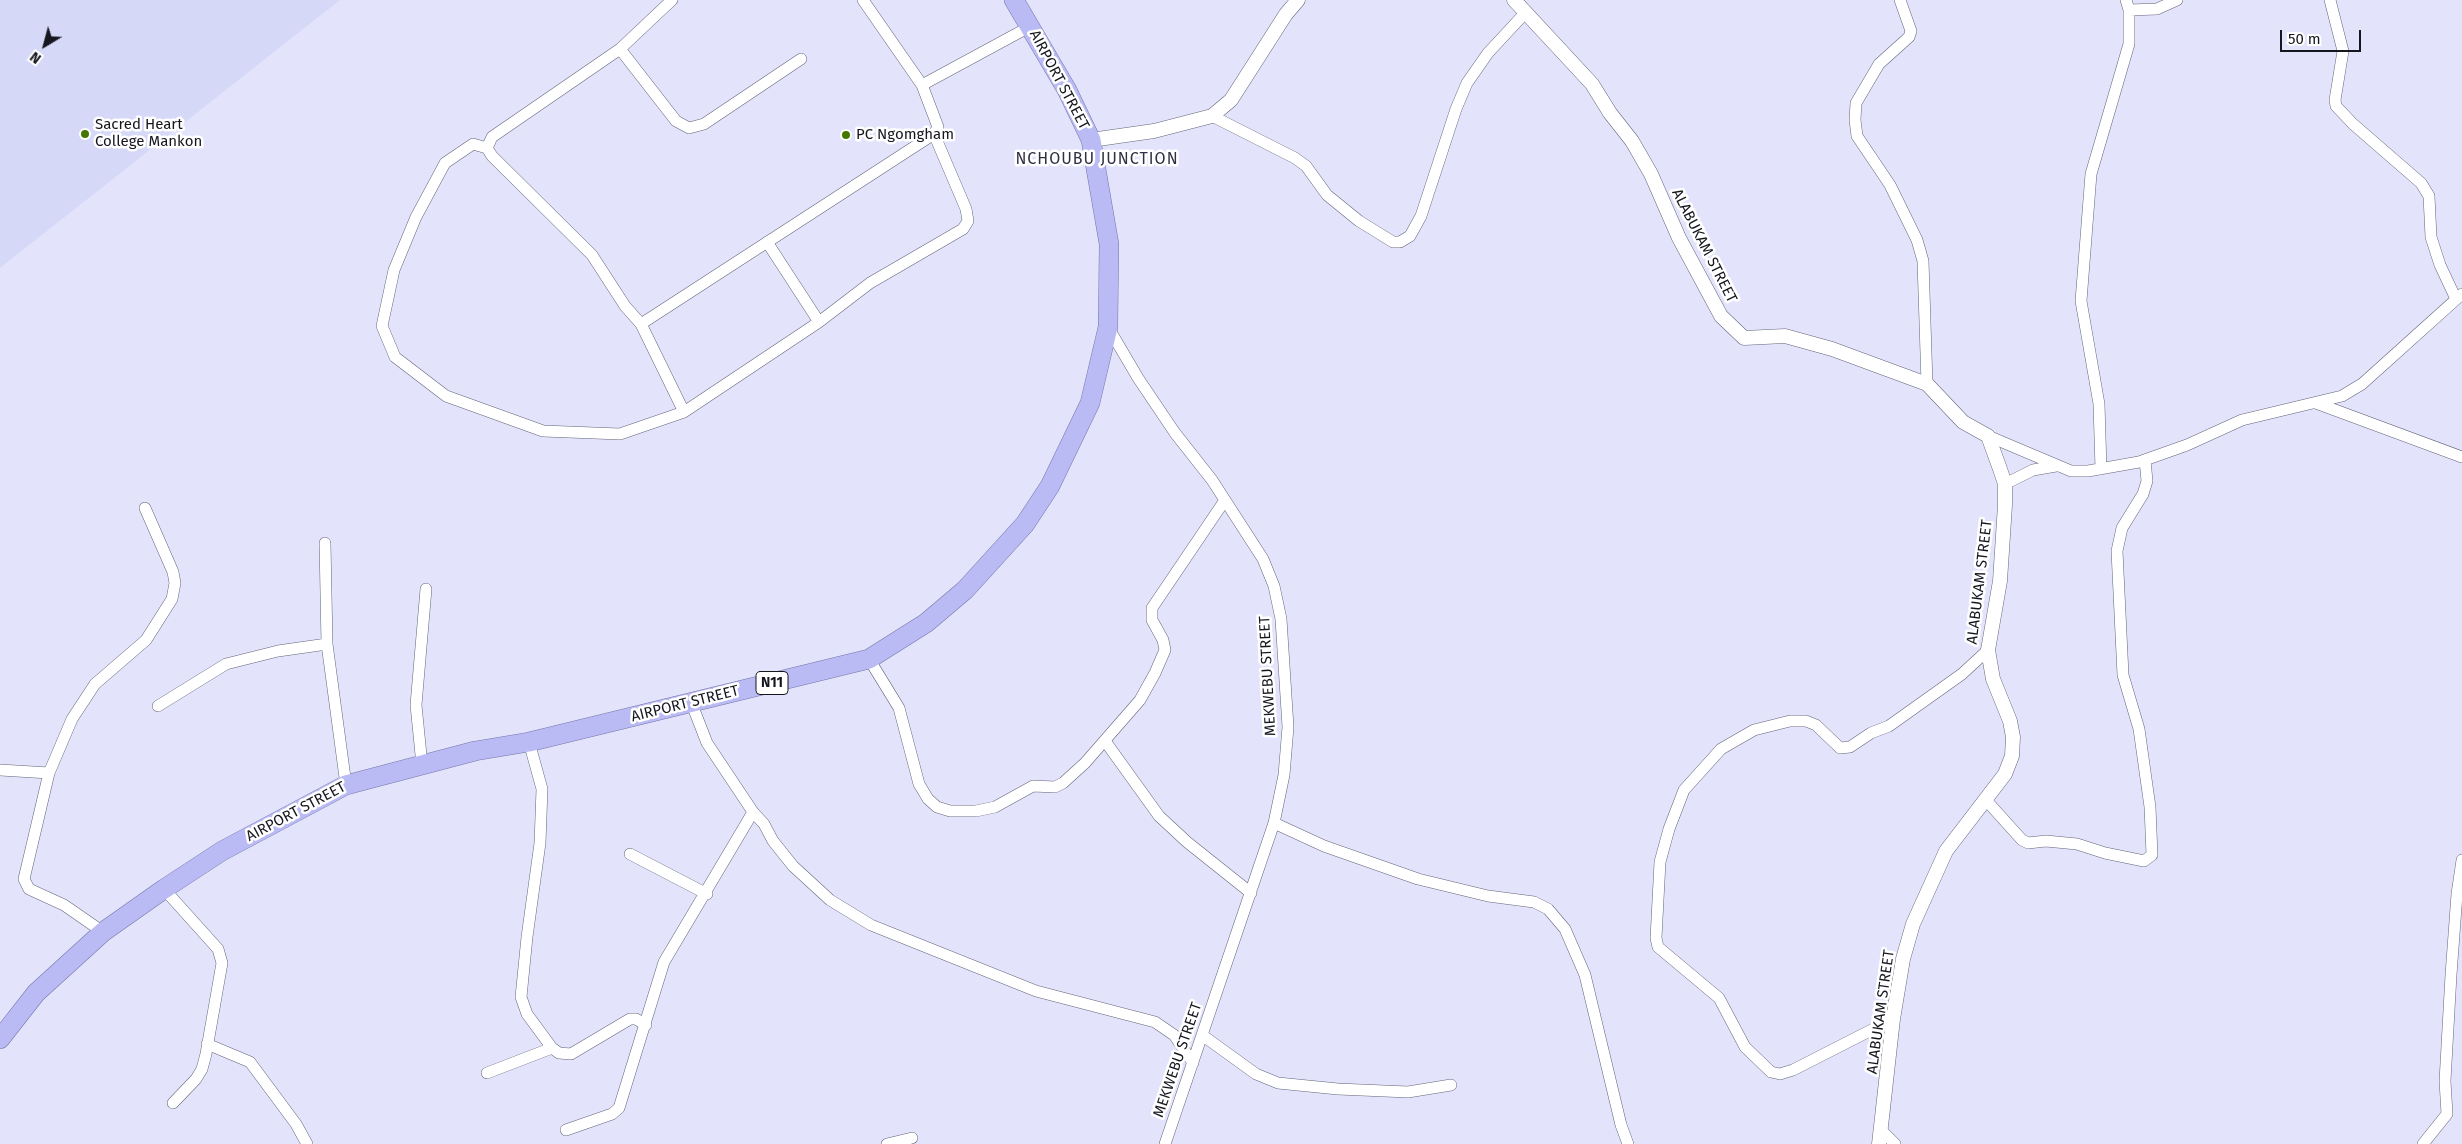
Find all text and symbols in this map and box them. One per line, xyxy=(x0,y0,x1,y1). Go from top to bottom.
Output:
north arrow xyxy=(20,20,70,70)
scale bar xyxy=(2282,20,2363,52)
street label: AIRPORT STREET xyxy=(1025,27,1093,133)
text: 50 m xyxy=(2288,30,2321,48)
text: N xyxy=(27,48,45,67)
place label: Sacred Heart College Mankon xyxy=(95,116,202,151)
place label: PC Ngomgham xyxy=(856,126,954,144)
marker: Sacred Heart College Mankon xyxy=(79,128,91,140)
marker: PC Ngomgham xyxy=(840,129,852,141)
district label: NCHOUBU JUNCTION xyxy=(1013,150,1181,170)
street label: ALABUKAM STREET xyxy=(1668,186,1740,306)
street label: ALABUKAM STREET xyxy=(1963,519,1997,645)
street label: MEKWEBU STREET xyxy=(1256,615,1280,737)
road number: N11 xyxy=(756,671,788,694)
street label: AIRPORT STREET xyxy=(629,682,741,726)
street label: AIRPORT STREET xyxy=(243,778,349,846)
street label: ALABUKAM STREET xyxy=(1863,949,1899,1075)
street label: MEKWEBU STREET xyxy=(1150,1000,1206,1120)

